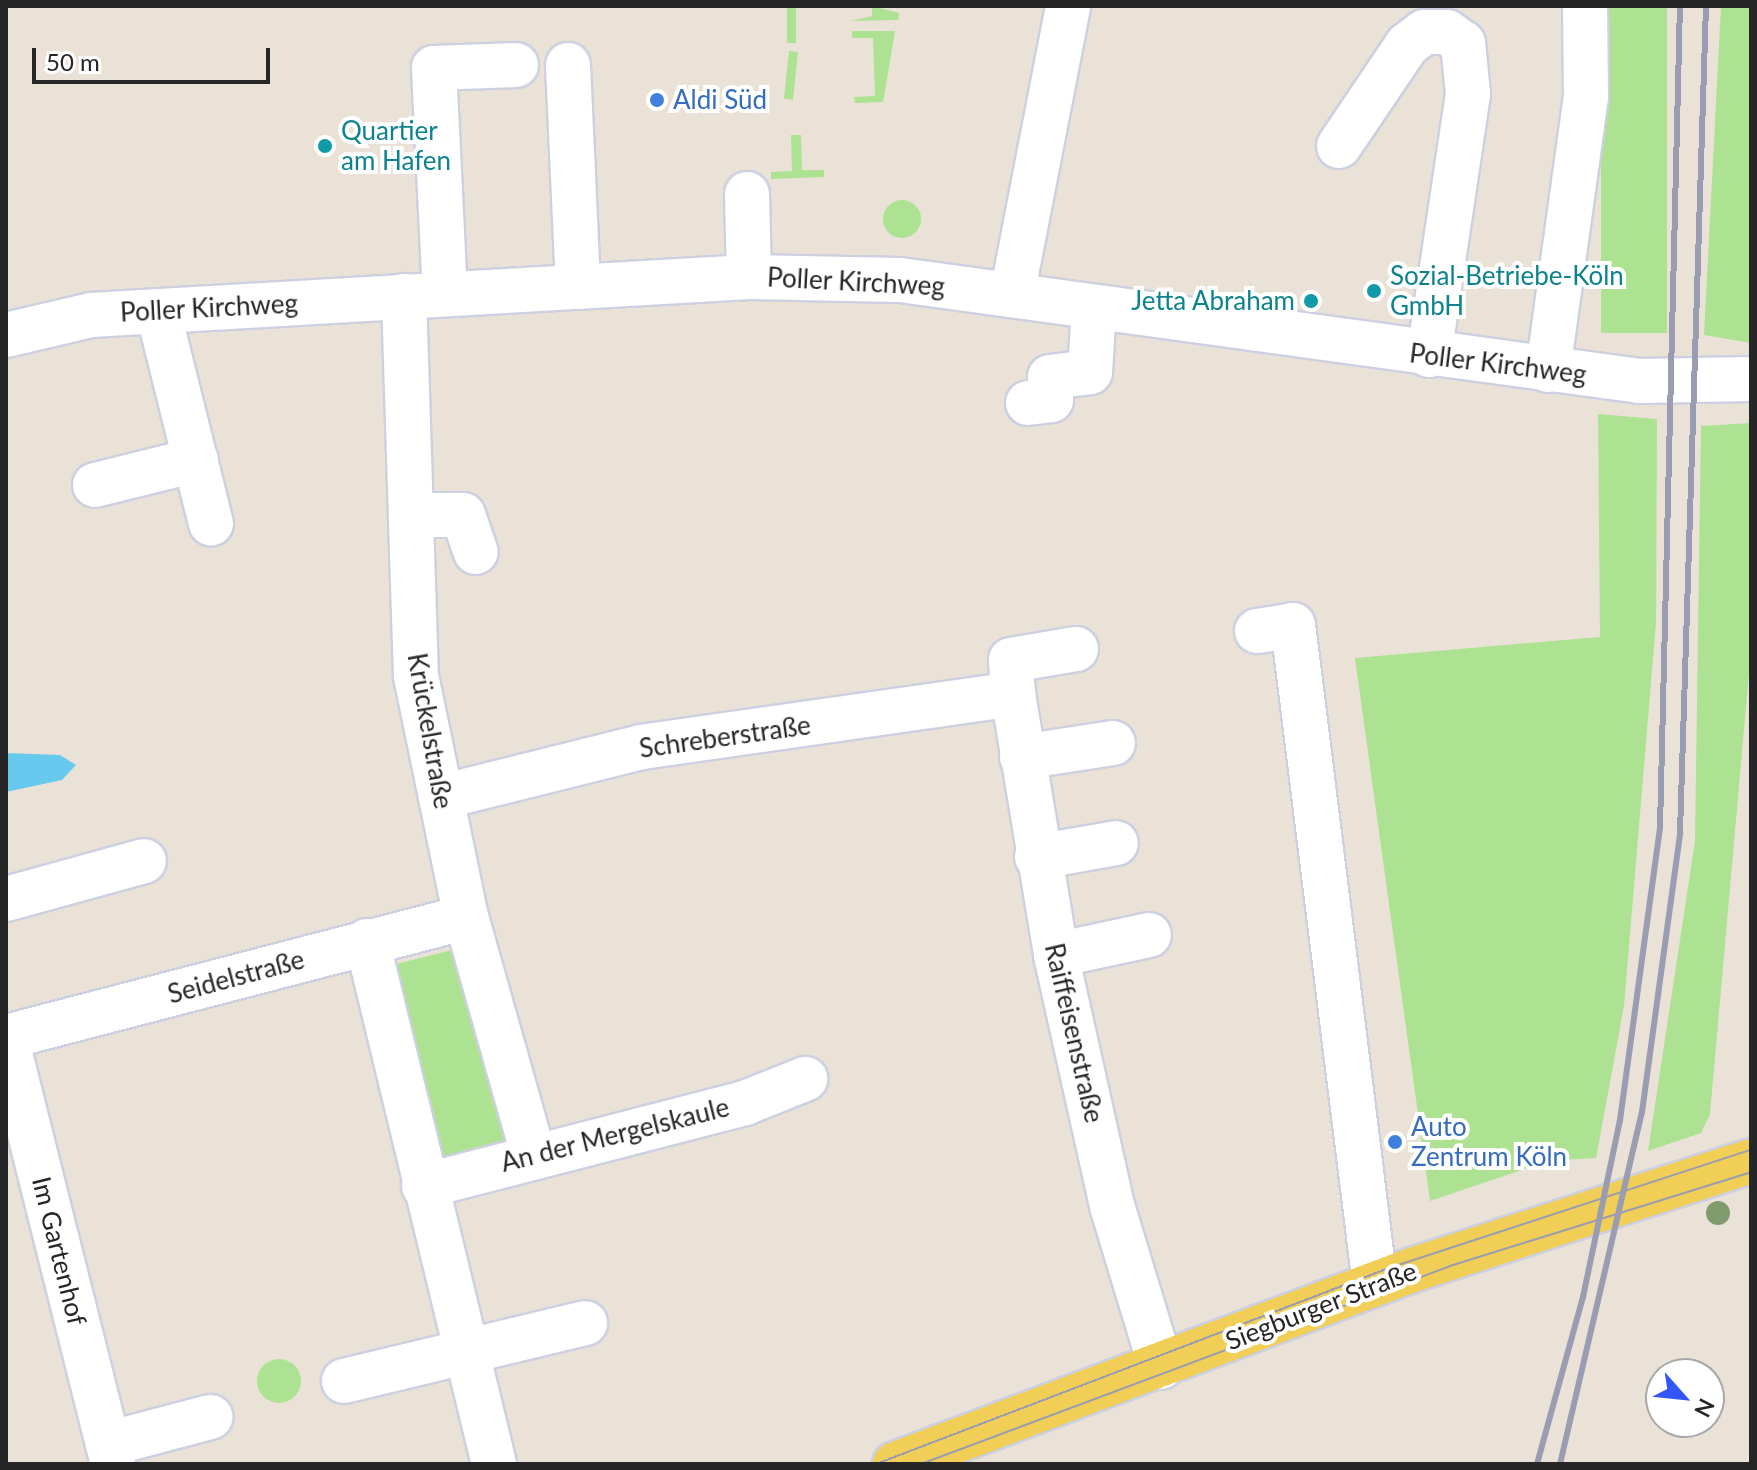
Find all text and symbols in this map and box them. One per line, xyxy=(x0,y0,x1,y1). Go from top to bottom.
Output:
scale bar xyxy=(36,32,274,82)
text: 50 m xyxy=(46,47,100,76)
place label: Aldi Süd xyxy=(673,84,767,116)
marker: Aldi Süd xyxy=(648,91,666,109)
place label: Quartier am Hafen xyxy=(341,115,451,176)
marker: Quartier am Hafen xyxy=(316,137,334,155)
place label: Sozial-Betriebe-Köln GmbH xyxy=(1390,260,1624,322)
street label: Poller Kirchweg xyxy=(766,262,946,302)
marker: Sozial-Betriebe-Köln GmbH xyxy=(1365,282,1383,300)
place label: Jetta Abraham xyxy=(1130,285,1295,317)
street label: Poller Kirchweg xyxy=(119,288,299,328)
marker: Jetta Abraham xyxy=(1302,292,1320,310)
street label: Poller Kirchweg xyxy=(1407,338,1589,390)
street label: Krückelstraße xyxy=(401,651,459,811)
street label: Schreberstraße xyxy=(637,710,813,764)
street label: Raiffeisenstraße xyxy=(1038,940,1110,1126)
street label: Seidelstraße xyxy=(164,944,308,1010)
street label: An der Mergelskaule xyxy=(497,1091,733,1179)
place label: Auto Zentrum Köln xyxy=(1411,1111,1567,1172)
marker: Auto Zentrum Köln xyxy=(1386,1133,1404,1151)
street label: Im Gartenhof xyxy=(25,1173,93,1329)
street label: Siegburger Straße xyxy=(1221,1255,1421,1357)
north arrow xyxy=(1645,1358,1725,1438)
text: N xyxy=(1689,1395,1721,1422)

